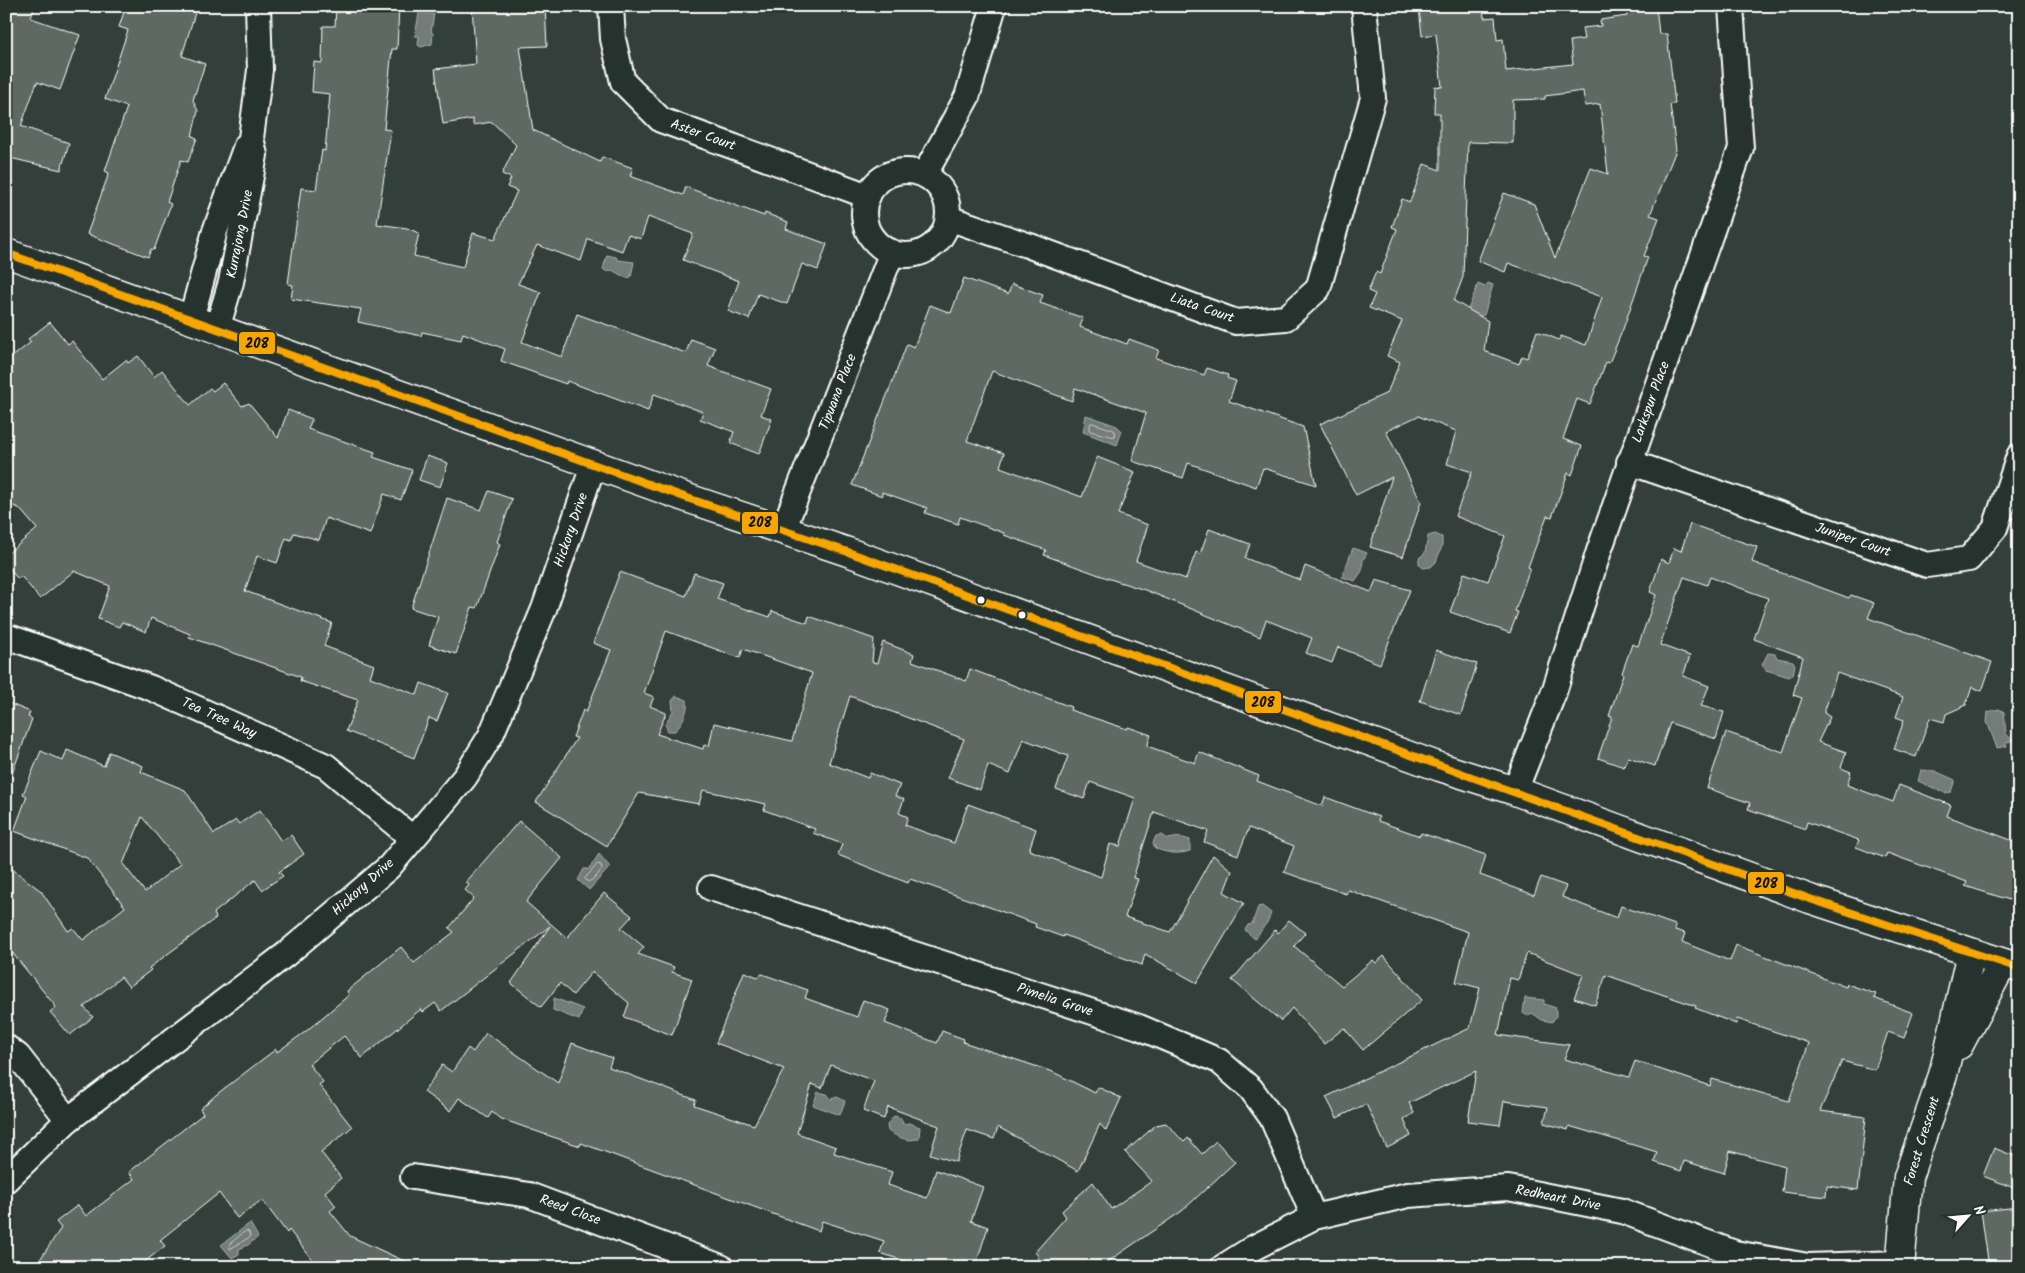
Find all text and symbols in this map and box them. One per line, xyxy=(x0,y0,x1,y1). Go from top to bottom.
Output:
street label: Aster Court xyxy=(667,113,739,157)
street label: Kurrajong Drive xyxy=(221,187,259,280)
street label: Liata Court xyxy=(1167,287,1238,329)
line badge: 208 xyxy=(238,331,276,355)
text: 208 xyxy=(245,333,270,355)
street label: Tipuana Place xyxy=(813,350,863,434)
street label: Larkspur Place xyxy=(1626,358,1676,446)
street label: Hickory Drive xyxy=(548,489,594,570)
line badge: 208 xyxy=(741,511,779,535)
text: 208 xyxy=(748,512,773,534)
street label: Juniper Court xyxy=(1812,517,1894,563)
unlabelled marker xyxy=(976,595,986,605)
unlabelled marker xyxy=(1017,610,1027,620)
line badge: 208 xyxy=(1244,690,1282,714)
street label: Tea Tree Way xyxy=(178,692,261,745)
text: 208 xyxy=(1251,692,1276,714)
street label: Hickory Drive xyxy=(327,852,400,921)
line badge: 208 xyxy=(1747,871,1785,895)
text: 208 xyxy=(1754,873,1779,895)
street label: Pimelia Grove xyxy=(1014,977,1097,1023)
street label: Forest Crescent xyxy=(1898,1093,1946,1188)
street label: Redheart Drive xyxy=(1513,1179,1603,1217)
street label: Reed Close xyxy=(536,1189,604,1231)
north arrow xyxy=(1942,1190,1992,1240)
text: N xyxy=(1967,1202,1991,1220)

